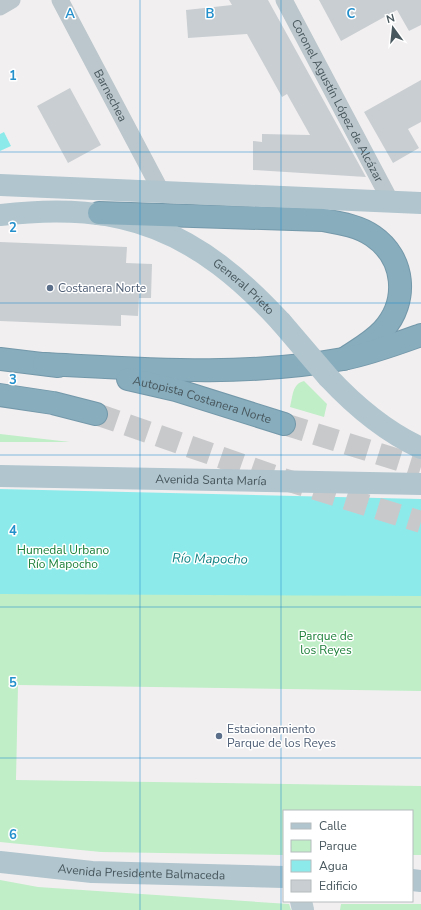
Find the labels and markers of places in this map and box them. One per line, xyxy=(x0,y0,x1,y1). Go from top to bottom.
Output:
place label: Costanera Norte xyxy=(58,280,146,296)
marker: Costanera Norte xyxy=(45,283,55,293)
place label: Estacionamiento Parque de los Reyes xyxy=(227,721,336,751)
marker: Estacionamiento Parque de los Reyes xyxy=(214,731,224,741)

